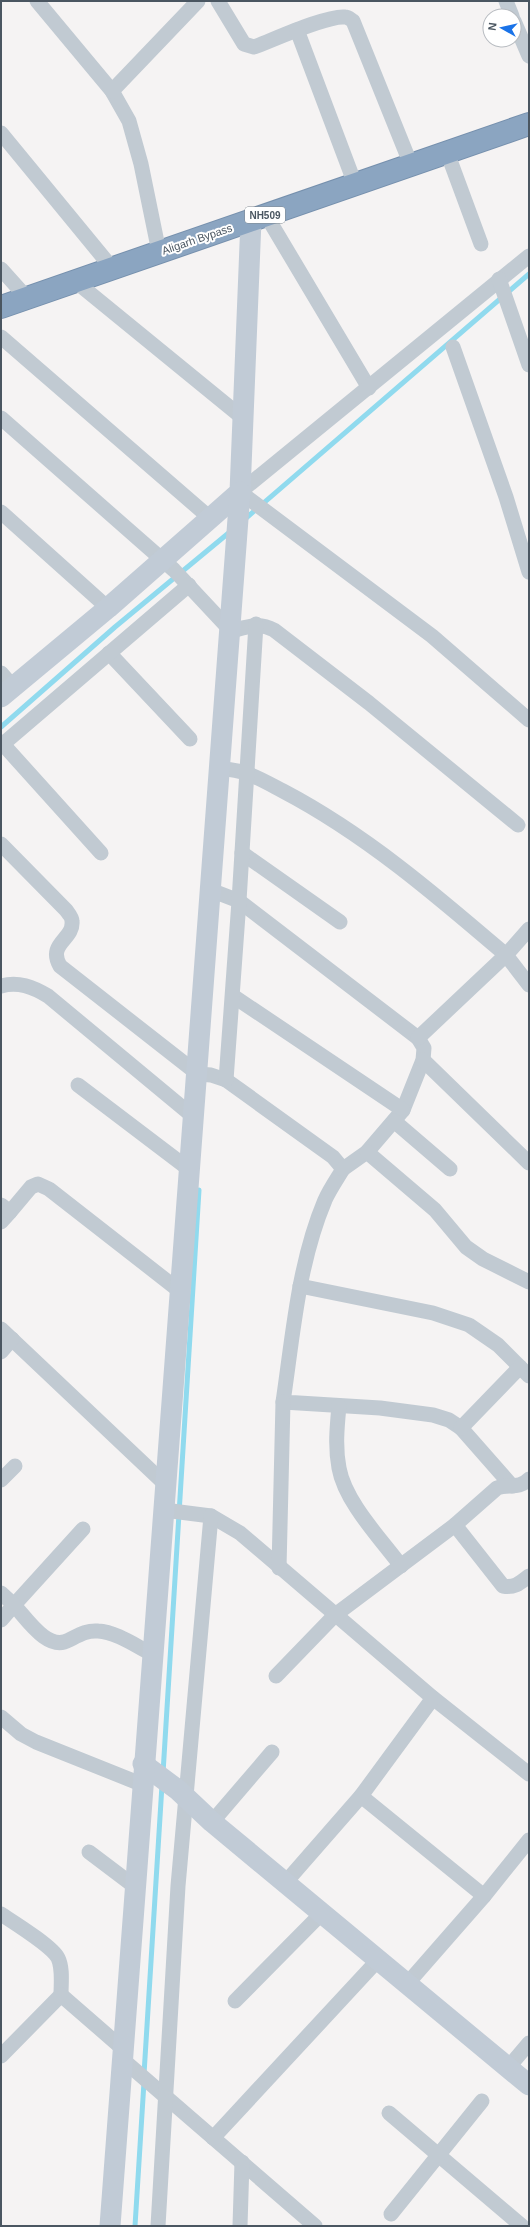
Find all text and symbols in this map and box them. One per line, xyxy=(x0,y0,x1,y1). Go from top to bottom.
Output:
north arrow xyxy=(482,8,522,48)
text: N xyxy=(486,22,499,31)
road number: NH509 xyxy=(245,207,285,223)
street label: Aligarh Bypass xyxy=(160,221,234,257)

